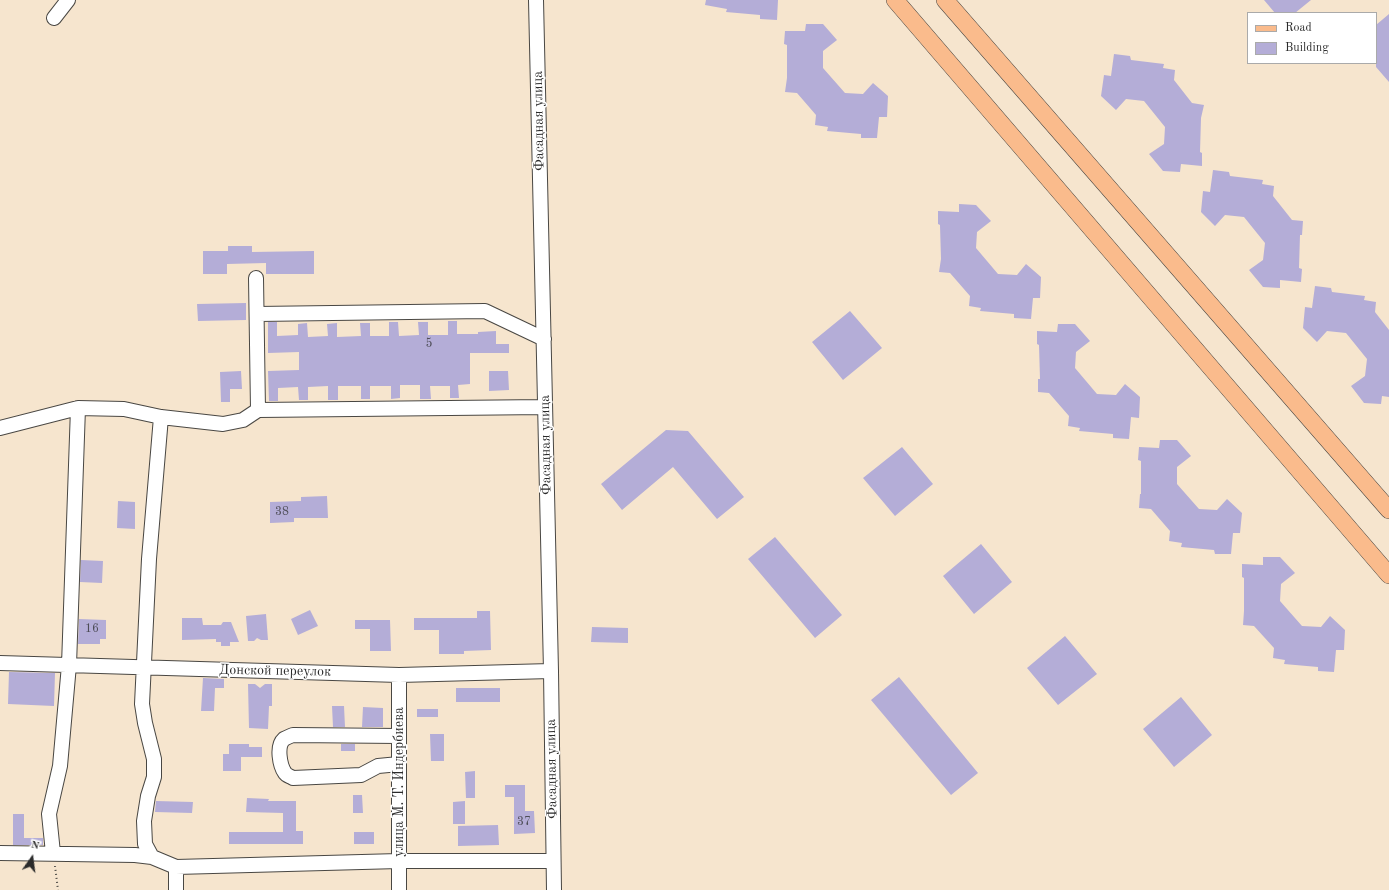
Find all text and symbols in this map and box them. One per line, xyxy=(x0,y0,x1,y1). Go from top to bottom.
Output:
legend xyxy=(1247,12,1377,64)
text: Road xyxy=(1285,22,1312,34)
text: Building xyxy=(1285,42,1329,54)
street label: Фасадная улица xyxy=(530,71,548,171)
house number: 5 xyxy=(426,337,432,351)
street label: Фасадная улица xyxy=(537,395,555,495)
house number: 38 xyxy=(275,505,289,519)
house number: 16 xyxy=(85,622,99,636)
street label: Донской переулок xyxy=(219,662,331,680)
street label: улица М. Т. Индербиева xyxy=(391,707,407,857)
street label: Фасадная улица xyxy=(543,719,561,819)
house number: 37 xyxy=(517,815,531,829)
north arrow xyxy=(12,838,52,878)
text: N xyxy=(30,840,40,852)

